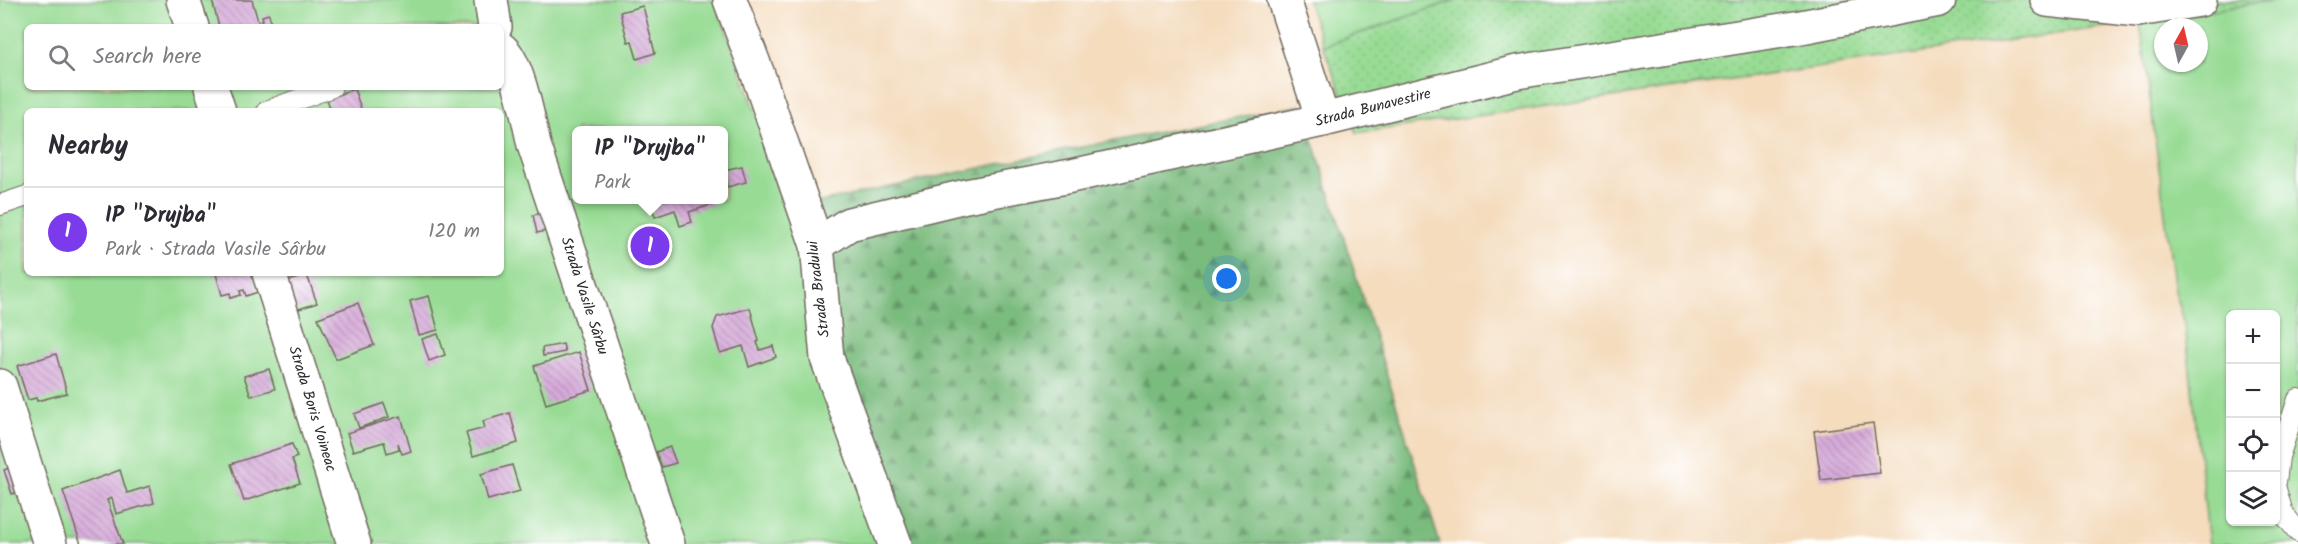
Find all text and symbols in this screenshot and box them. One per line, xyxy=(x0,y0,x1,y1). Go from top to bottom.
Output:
north arrow xyxy=(2154,18,2208,72)
search box xyxy=(24,24,504,90)
text: Search here xyxy=(93,40,201,75)
icon: search xyxy=(45,41,78,74)
street label: Strada Bunavestire xyxy=(1313,82,1434,134)
text: Nearby xyxy=(48,126,128,168)
popup xyxy=(572,126,728,204)
text: IP "Drujba" xyxy=(594,132,706,167)
text: Park xyxy=(594,167,631,199)
text: IP "Drujba" xyxy=(105,199,216,234)
text: 1 xyxy=(64,216,71,248)
text: 120 m xyxy=(428,216,480,248)
pin: 1 xyxy=(630,224,670,268)
text: Park · Strada Vasile Sârbu xyxy=(105,234,326,266)
street label: Strada Vasile Sârbu xyxy=(554,234,614,358)
street label: Strada Bradului xyxy=(801,238,837,339)
your location xyxy=(1212,264,1241,293)
map controls xyxy=(2226,310,2280,526)
button: + xyxy=(2226,310,2280,364)
street label: Strada Boris Voineac xyxy=(281,343,343,475)
button: − xyxy=(2226,364,2280,418)
button: locate xyxy=(2226,418,2280,472)
button: layers xyxy=(2226,472,2280,526)

